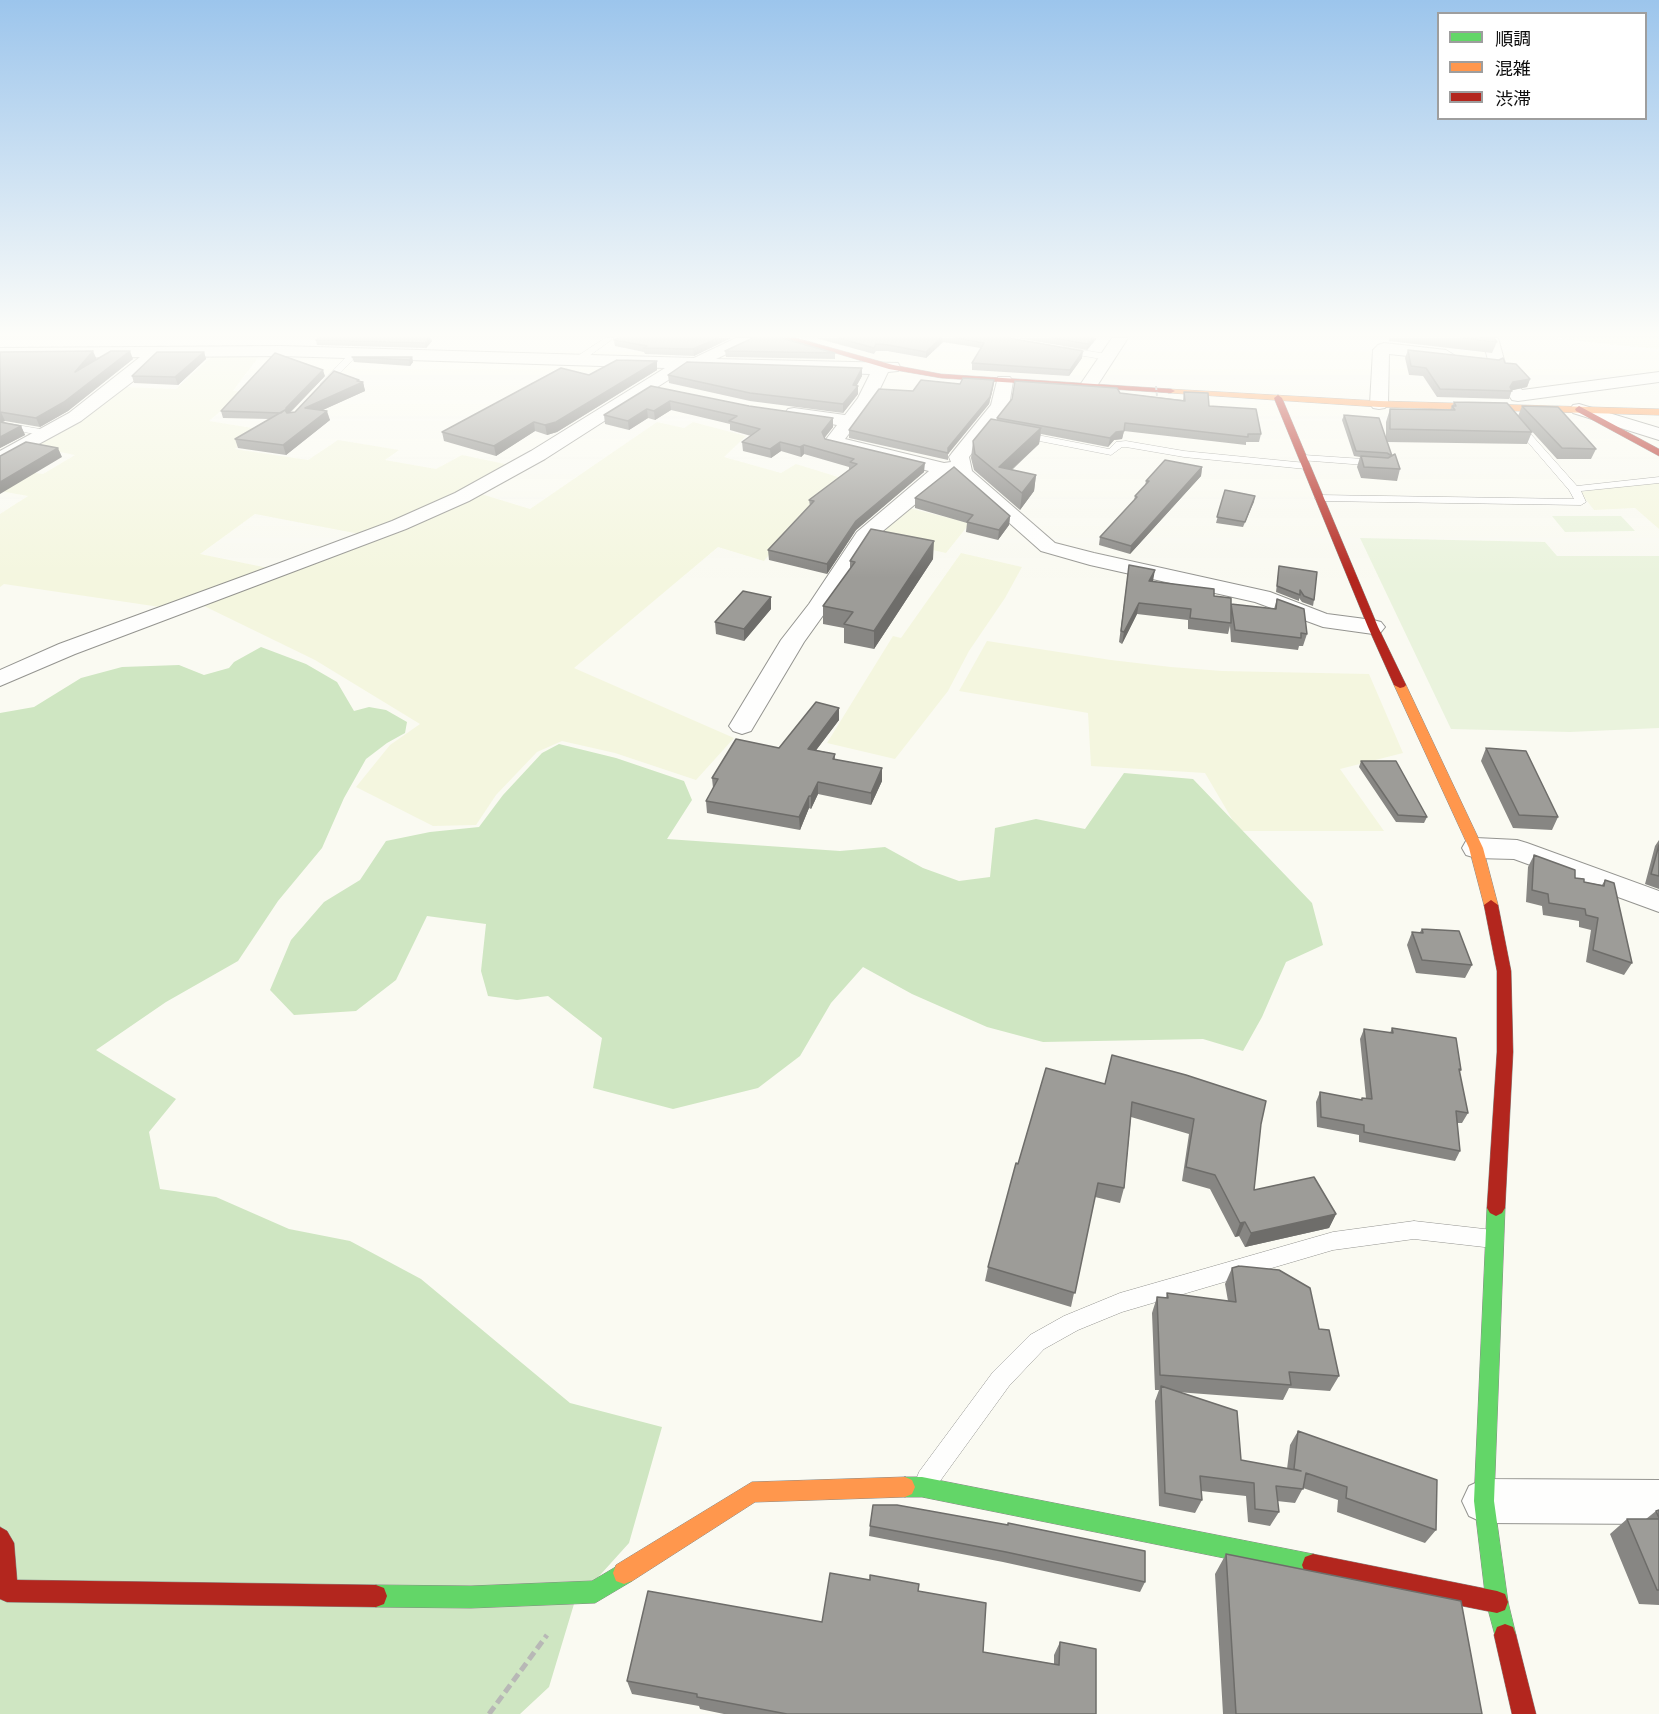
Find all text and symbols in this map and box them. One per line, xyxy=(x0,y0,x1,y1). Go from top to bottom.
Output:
legend xyxy=(1437,12,1647,120)
text: 順調 xyxy=(1495,29,1531,49)
text: 混雑 xyxy=(1495,59,1531,79)
text: 渋滞 xyxy=(1495,89,1531,109)

